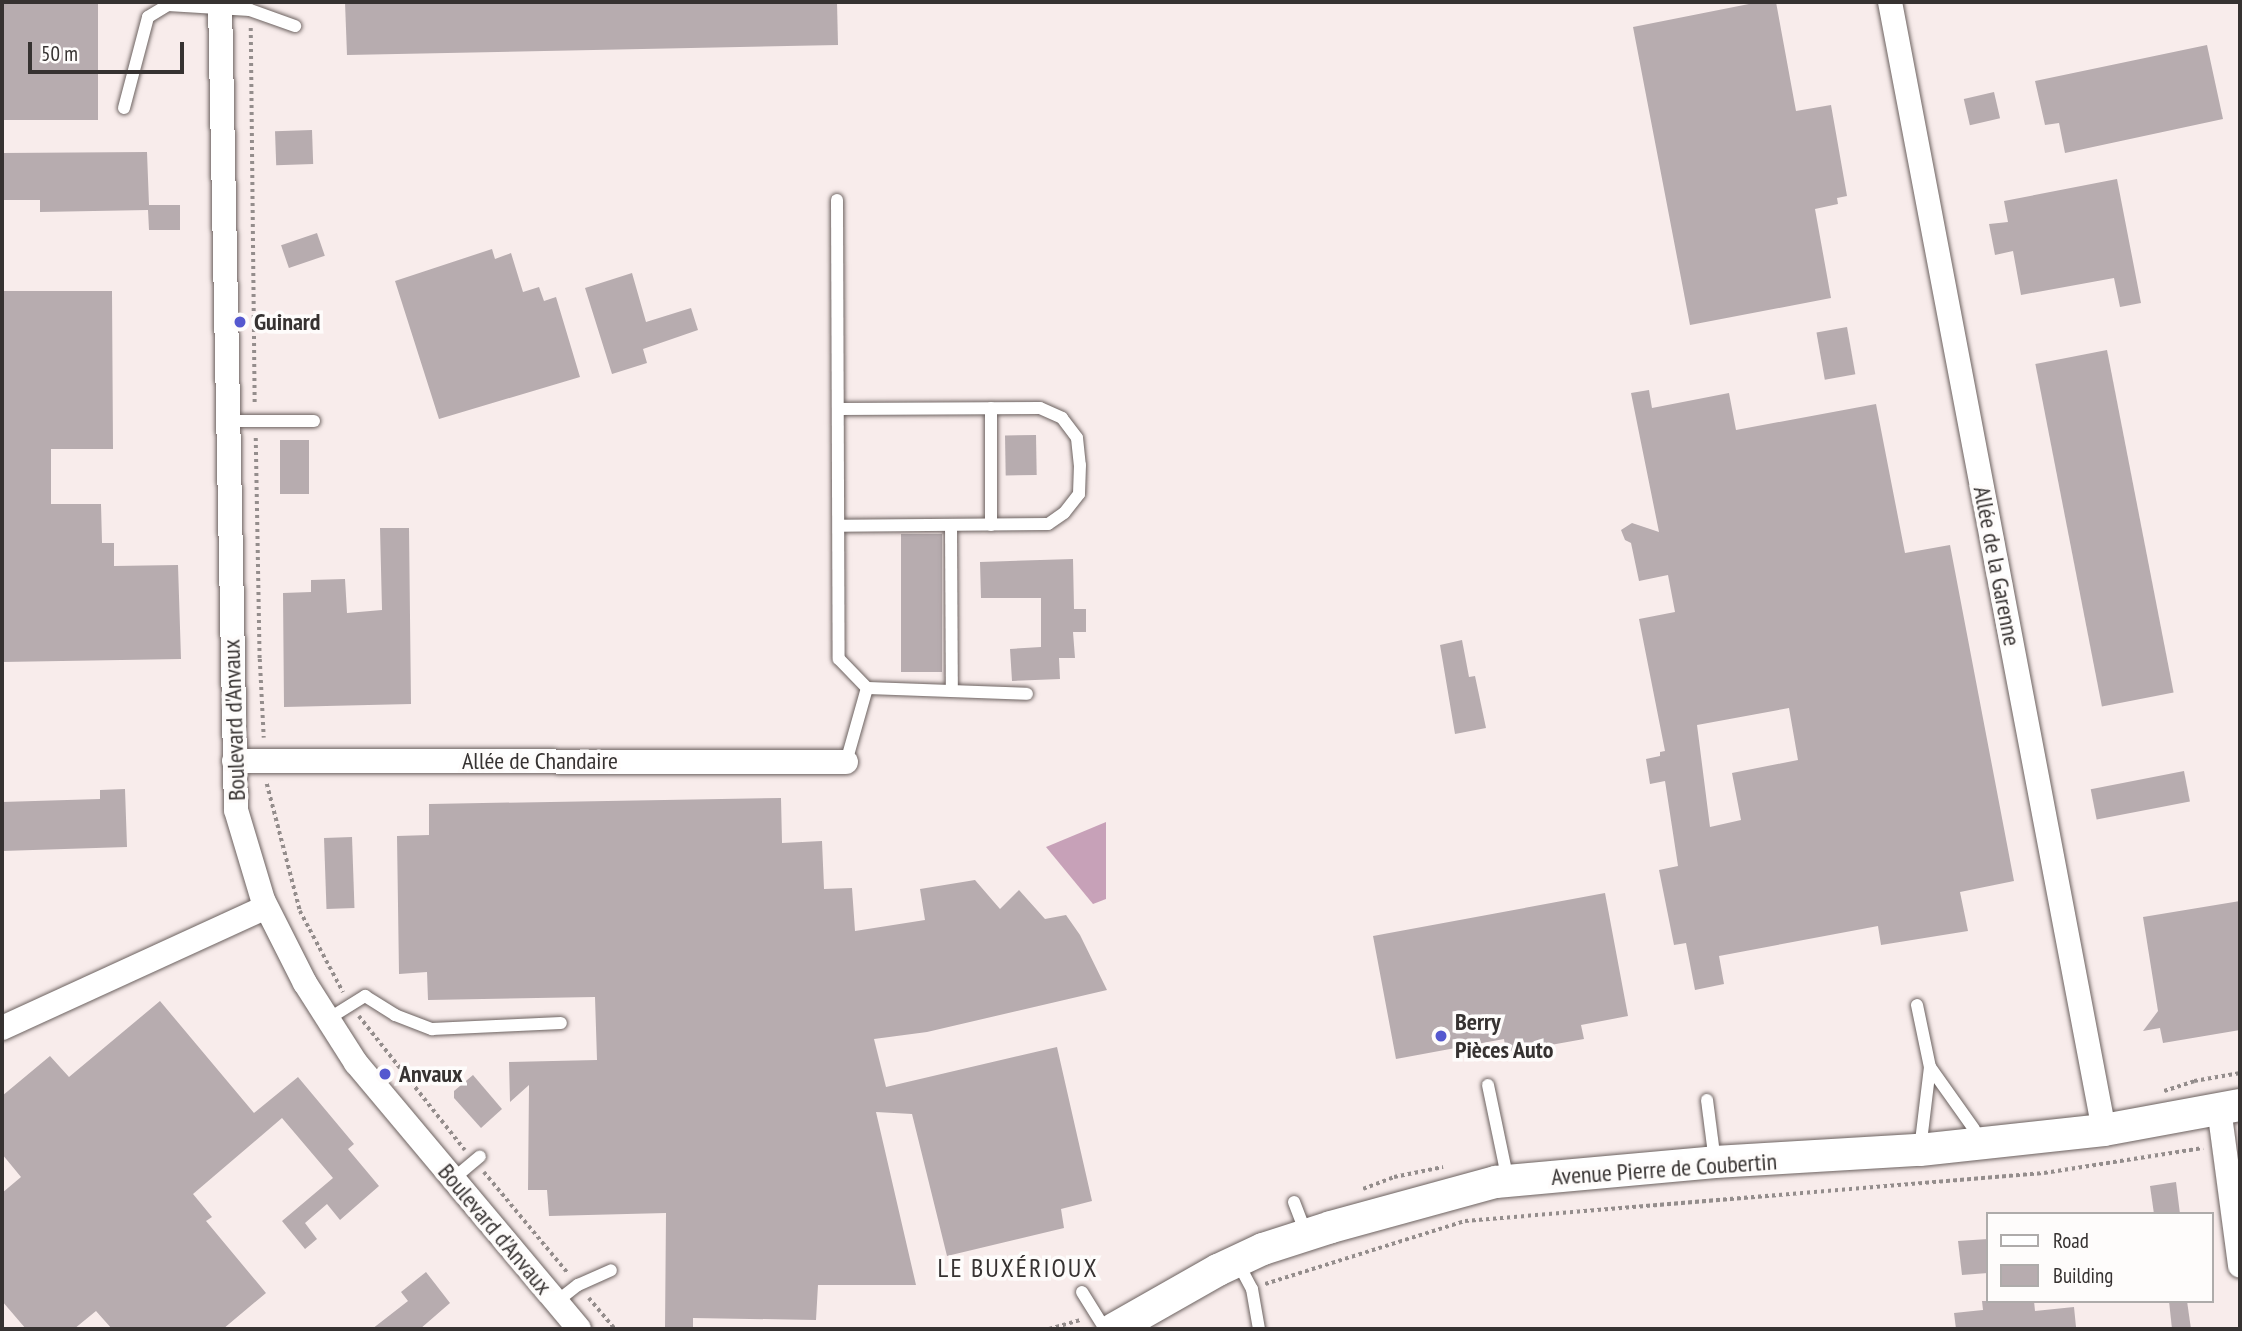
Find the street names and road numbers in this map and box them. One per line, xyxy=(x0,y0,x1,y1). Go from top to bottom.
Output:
street label: Allée de la Garenne xyxy=(1967,484,2027,648)
street label: Boulevard d'Anvaux xyxy=(217,639,251,801)
street label: Allée de Chandaire xyxy=(462,747,618,775)
street label: Avenue Pierre de Coubertin xyxy=(1550,1147,1778,1191)
street label: Boulevard d'Anvaux xyxy=(432,1158,558,1300)

